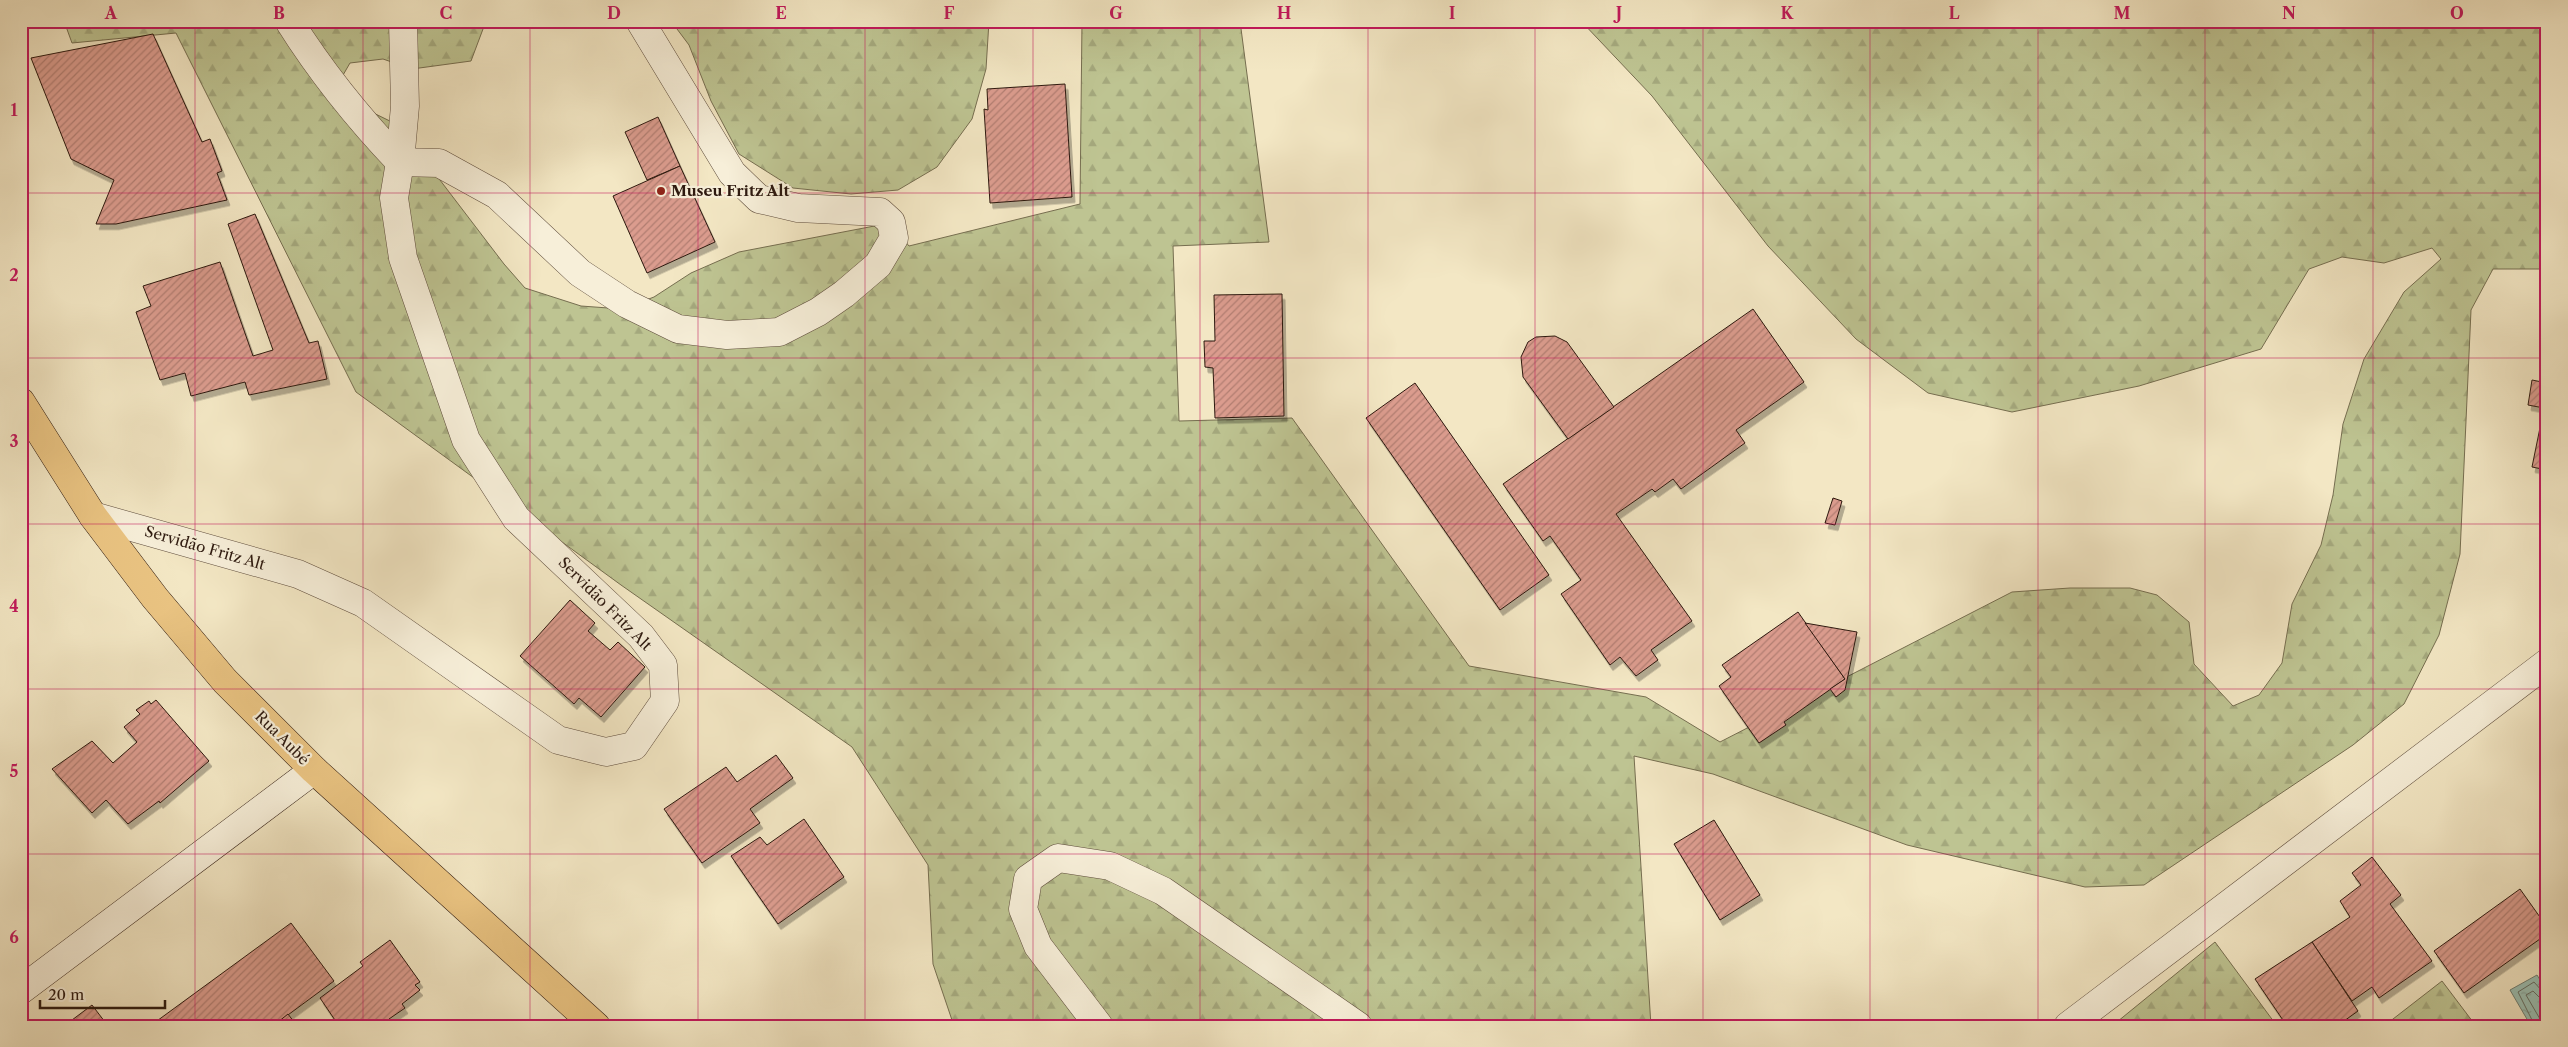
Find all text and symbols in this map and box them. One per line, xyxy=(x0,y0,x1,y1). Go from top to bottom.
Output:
text: A xyxy=(104,3,118,23)
text: B xyxy=(273,3,285,23)
text: C xyxy=(440,3,452,23)
text: D xyxy=(607,3,621,23)
text: E xyxy=(775,3,787,23)
text: F xyxy=(944,3,955,23)
text: G xyxy=(1109,3,1123,23)
text: H xyxy=(1277,3,1291,23)
text: I xyxy=(1449,3,1456,23)
text: J xyxy=(1613,3,1622,23)
text: K xyxy=(1781,3,1795,23)
text: L xyxy=(1948,3,1960,23)
text: M xyxy=(2114,3,2131,23)
text: N xyxy=(2282,3,2296,23)
text: O xyxy=(2450,3,2464,23)
text: 1 xyxy=(10,100,18,120)
place label: Museu Fritz Alt xyxy=(671,181,790,200)
marker: Museu Fritz Alt xyxy=(655,185,667,197)
text: 2 xyxy=(9,265,19,285)
text: 3 xyxy=(9,431,19,451)
street label: Servidão Fritz Alt xyxy=(143,521,268,574)
street label: Servidão Fritz Alt xyxy=(555,553,657,655)
text: 4 xyxy=(9,596,19,616)
street label: Rua Aubé xyxy=(251,707,313,769)
text: 5 xyxy=(10,761,19,781)
text: 6 xyxy=(9,927,19,947)
scale bar xyxy=(40,977,165,1009)
text: 20 m xyxy=(48,985,84,1004)

